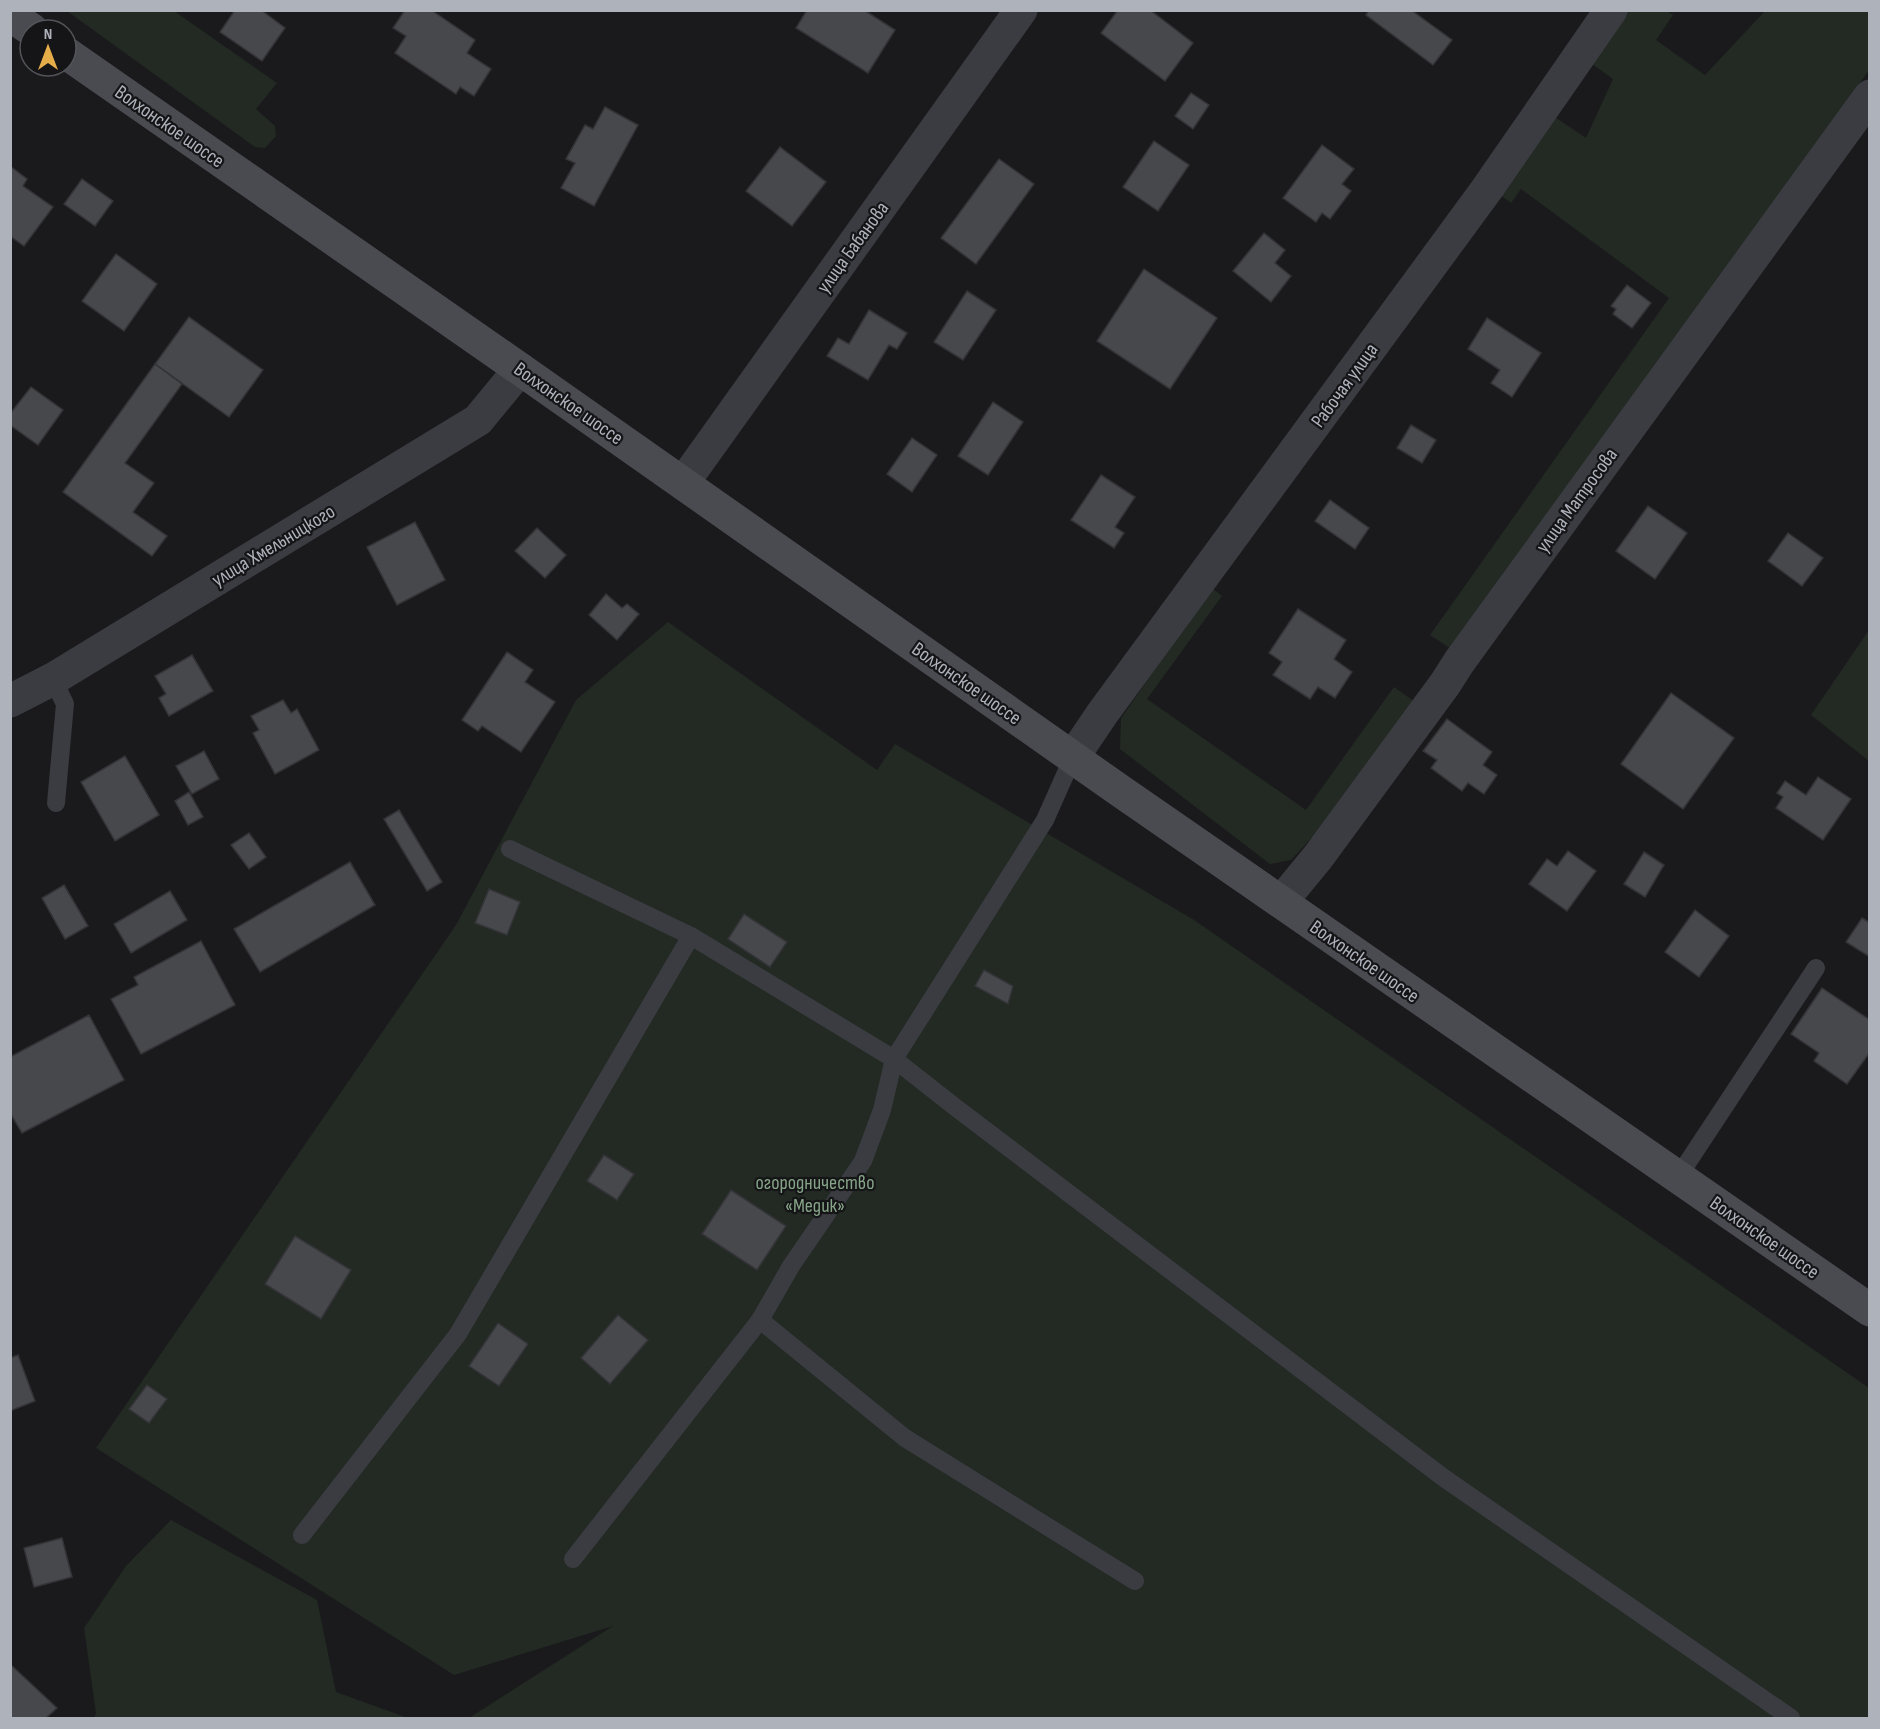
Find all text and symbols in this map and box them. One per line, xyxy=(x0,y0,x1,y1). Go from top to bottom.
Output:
north arrow xyxy=(18,18,78,78)
text: N xyxy=(44,25,52,44)
street label: Волхонское шоссе xyxy=(110,80,229,173)
street label: улица Бабанова xyxy=(812,197,894,298)
street label: Рабочая улица xyxy=(1306,339,1383,432)
street label: Волхонское шоссе xyxy=(509,357,628,450)
street label: улица Матросова xyxy=(1531,444,1623,558)
street label: улица Хмельницкого xyxy=(207,500,340,592)
street label: Волхонское шоссе xyxy=(907,637,1026,730)
street label: Волхонское шоссе xyxy=(1305,915,1424,1008)
park label: огородничество «Медик» xyxy=(756,1171,874,1218)
street label: Волхонское шоссе xyxy=(1705,1191,1824,1284)

